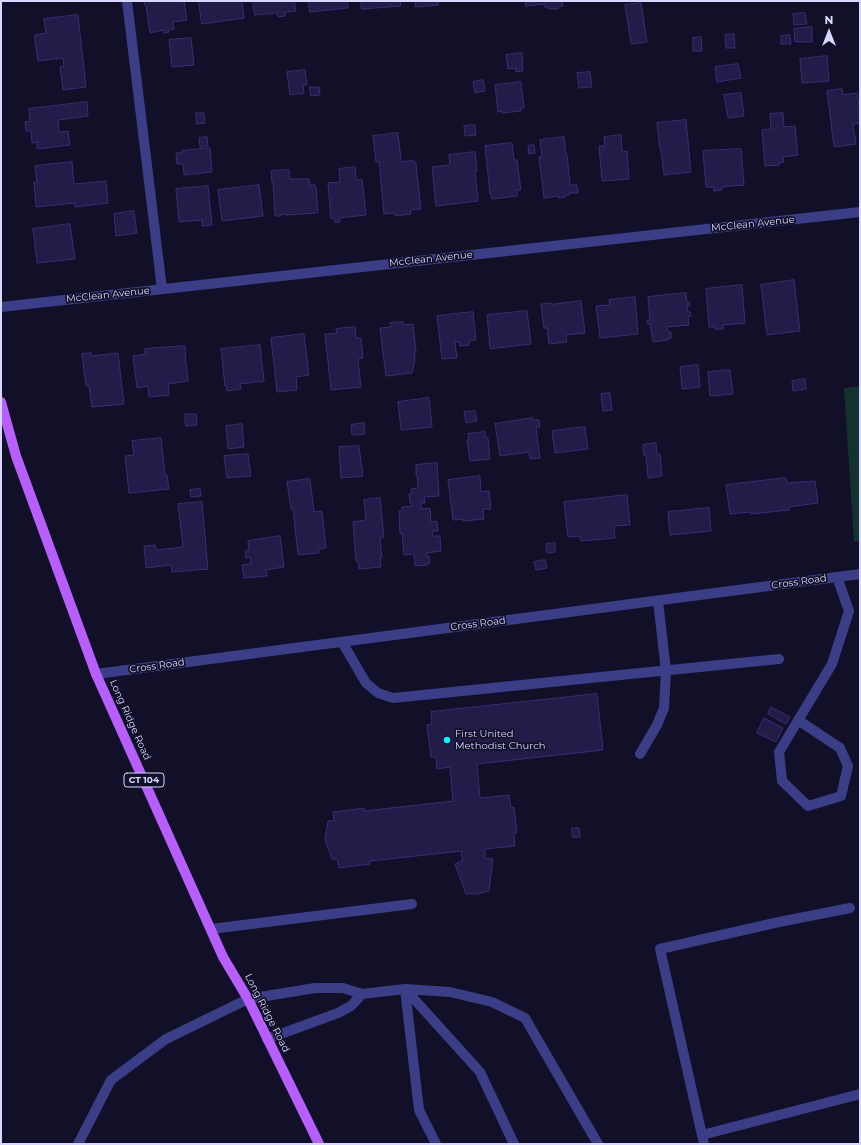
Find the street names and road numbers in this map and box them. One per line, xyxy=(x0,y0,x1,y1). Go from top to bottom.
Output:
street label: McClean Avenue xyxy=(711,214,795,234)
street label: McClean Avenue xyxy=(389,249,473,269)
street label: McClean Avenue xyxy=(66,285,150,305)
street label: Cross Road xyxy=(771,572,827,592)
street label: Cross Road xyxy=(450,615,506,633)
street label: Cross Road xyxy=(129,656,185,676)
street label: Long Ridge Road xyxy=(107,678,153,762)
road number: CT 104 xyxy=(124,773,164,787)
street label: Long Ridge Road xyxy=(242,972,292,1054)

